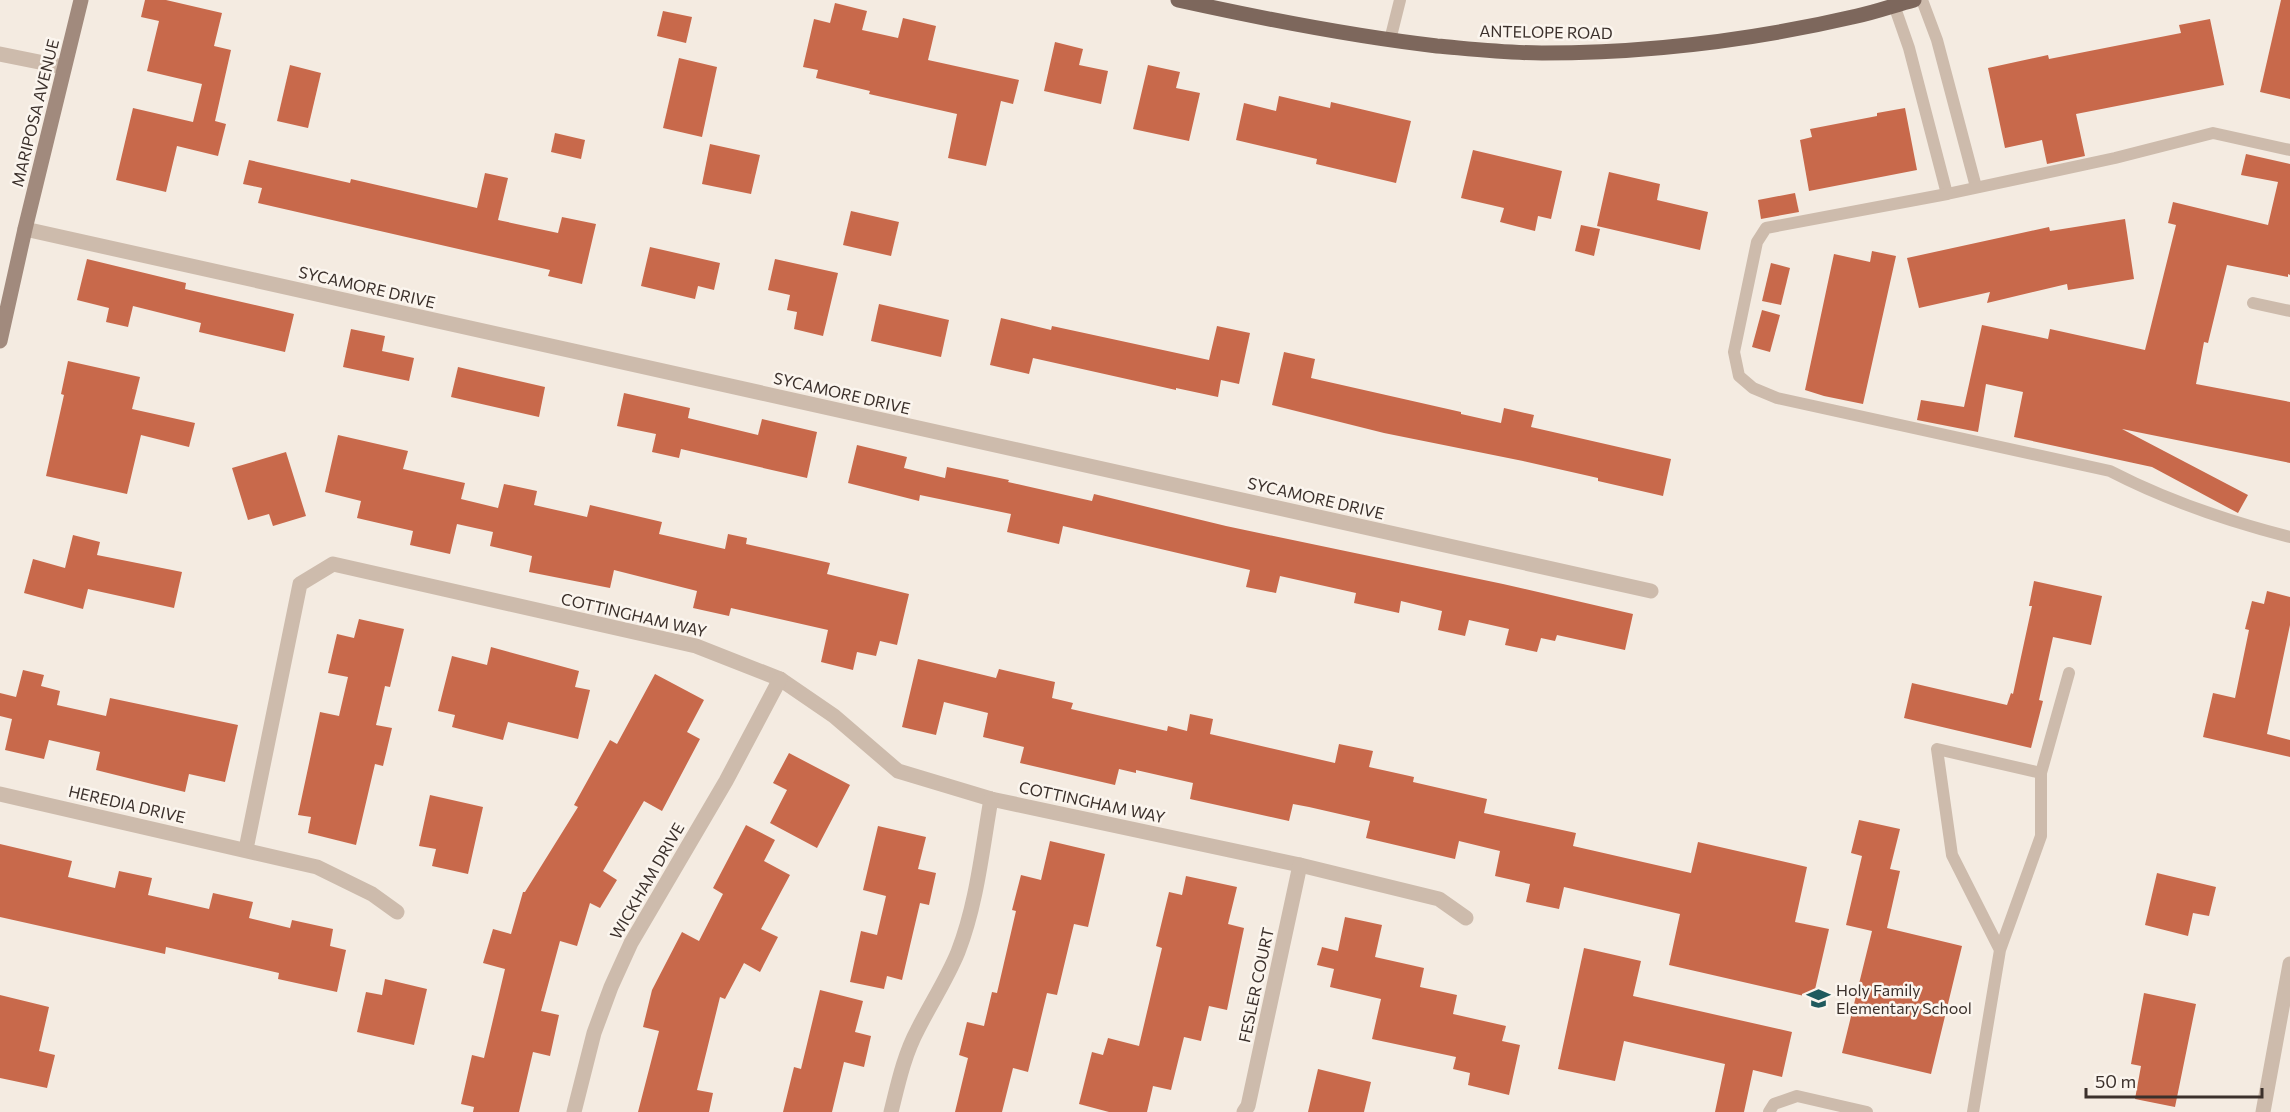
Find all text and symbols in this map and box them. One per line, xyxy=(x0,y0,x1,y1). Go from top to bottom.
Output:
street label: ANTELOPE ROAD xyxy=(1479,21,1613,42)
street label: MARIPOSA AVENUE xyxy=(7,37,62,189)
street label: SYCAMORE DRIVE xyxy=(297,262,437,311)
street label: SYCAMORE DRIVE xyxy=(772,368,912,417)
street label: SYCAMORE DRIVE xyxy=(1246,473,1386,522)
street label: COTTINGHAM WAY xyxy=(559,589,709,641)
street label: COTTINGHAM WAY xyxy=(1017,777,1167,826)
street label: HEREDIA DRIVE xyxy=(67,781,187,826)
street label: WICKHAM DRIVE xyxy=(605,819,688,942)
street label: FESLER COURT xyxy=(1234,926,1277,1044)
place label: Holy Family Elementary School xyxy=(1836,980,1972,1017)
school or university icon: Holy Family Elementary School xyxy=(1805,986,1831,1012)
scale bar xyxy=(2086,1061,2262,1099)
text: 50 m xyxy=(2095,1070,2136,1092)

